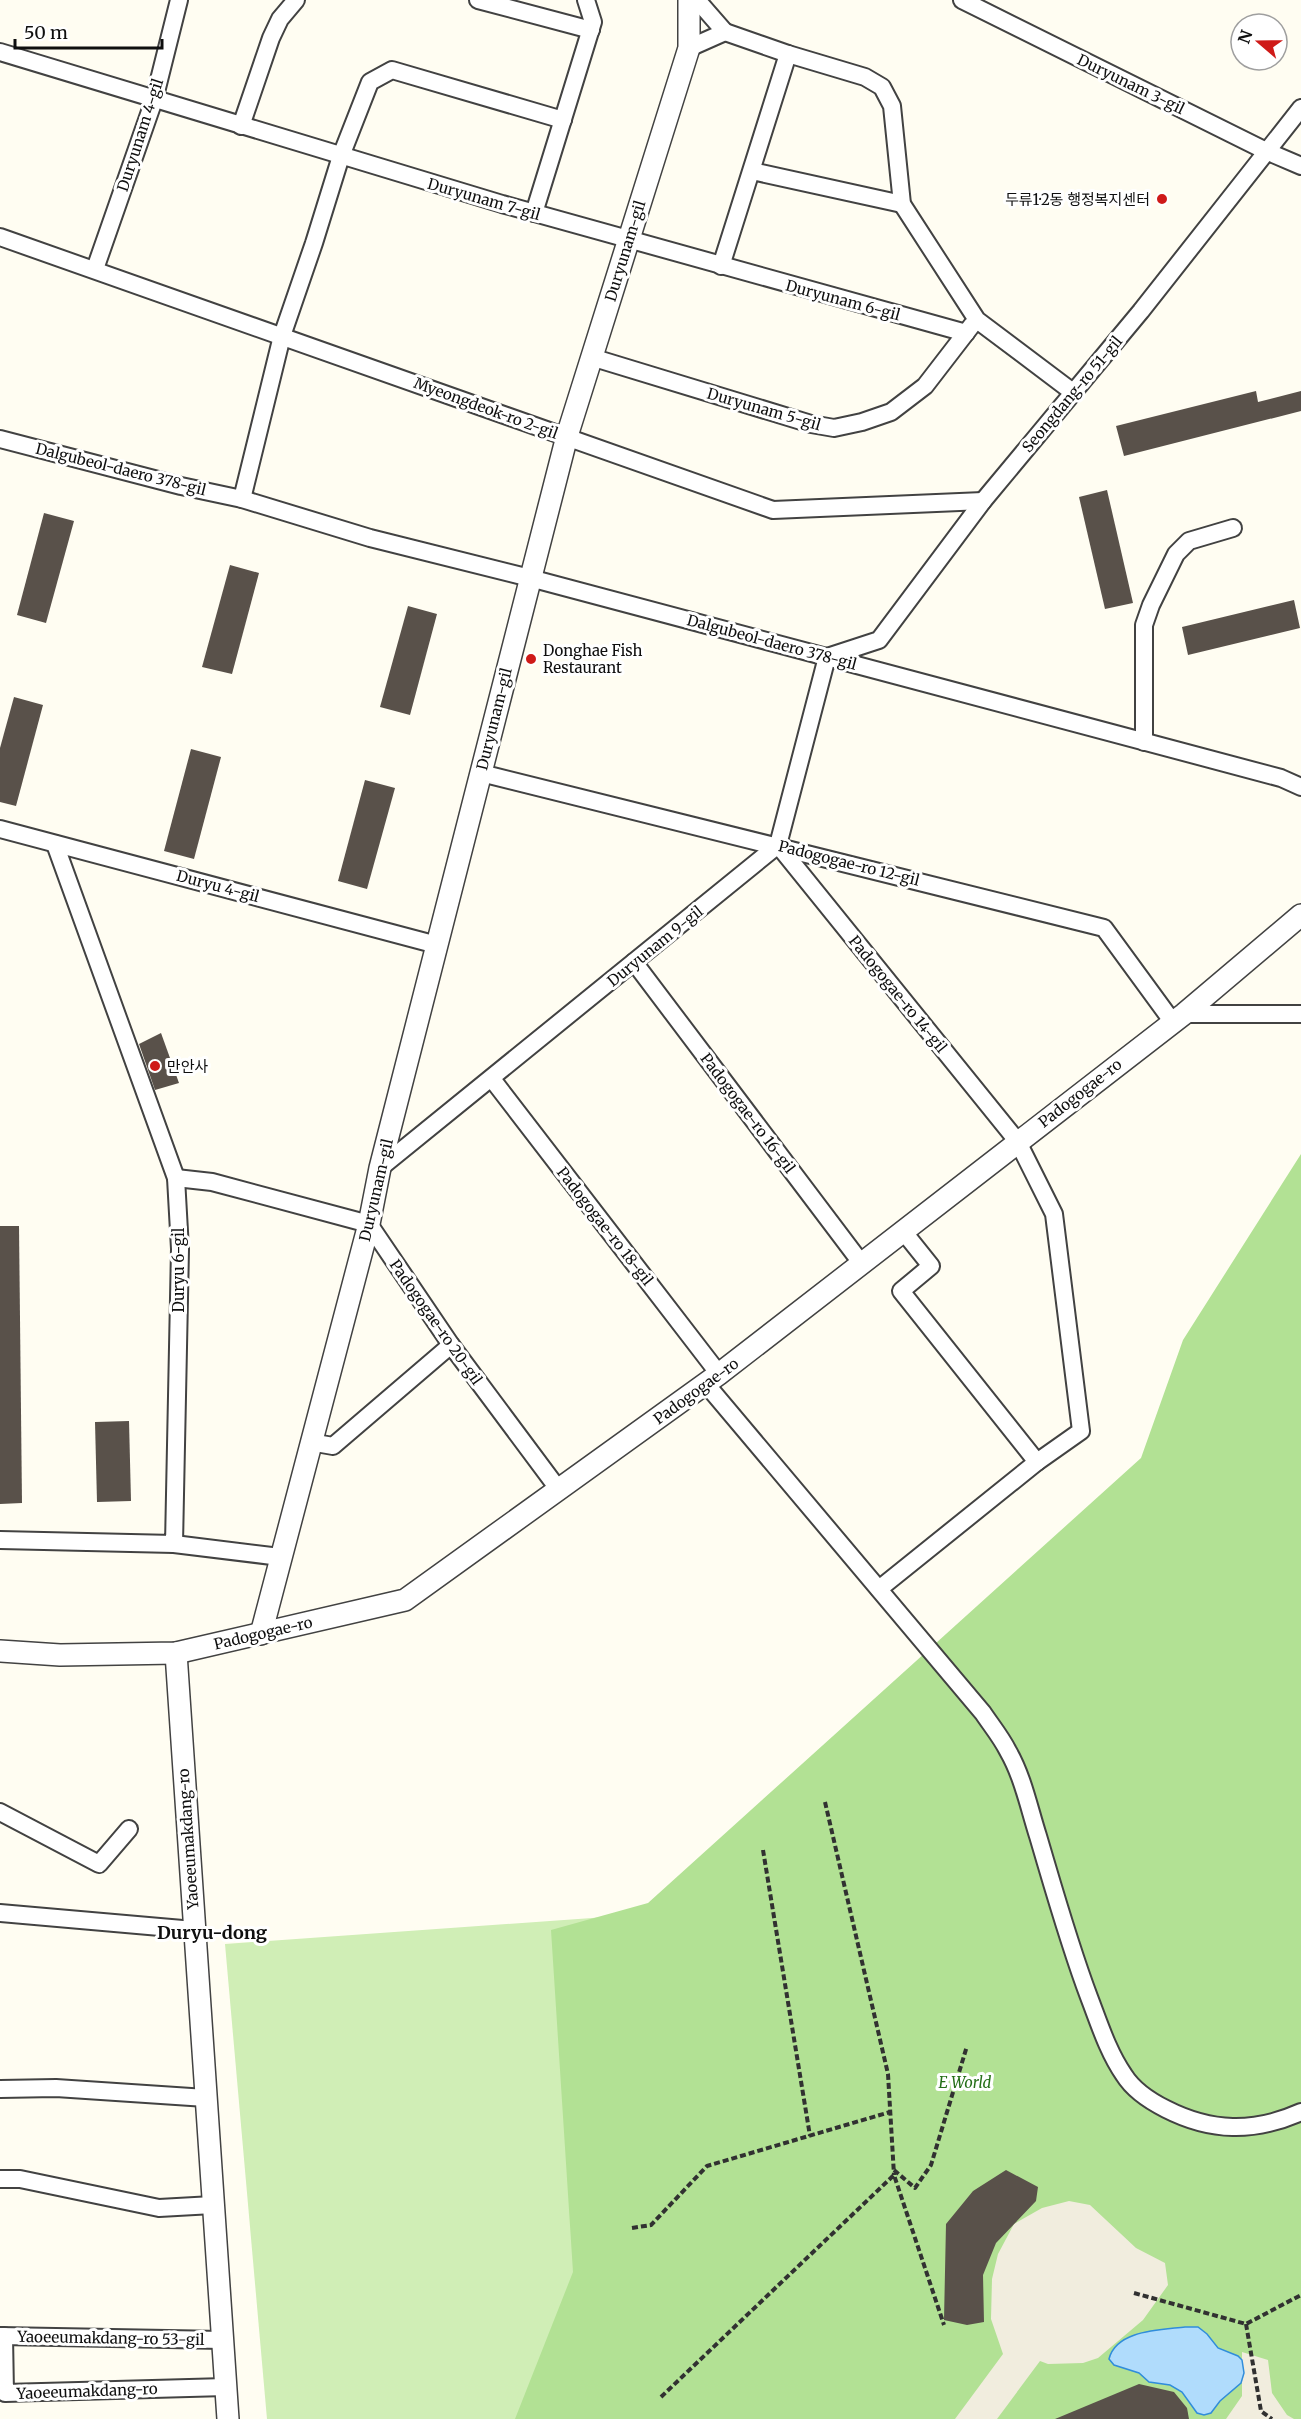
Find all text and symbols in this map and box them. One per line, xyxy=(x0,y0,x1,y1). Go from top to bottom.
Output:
scale bar xyxy=(15,12,162,50)
north arrow xyxy=(1229,12,1289,72)
text: 50 m xyxy=(24,21,68,44)
text: N xyxy=(1233,27,1257,46)
street label: Duryunam 3-gil xyxy=(1074,50,1188,118)
street label: Duryunam 4-gil xyxy=(113,76,167,194)
street label: Duryunam 7-gil xyxy=(426,174,543,224)
place label: 두류1·2동 행정복지센터 xyxy=(1005,190,1150,209)
marker: 두류1·2동 행정복지센터 xyxy=(1155,192,1169,206)
street label: Duryunam-gil xyxy=(601,198,649,304)
street label: Duryunam 6-gil xyxy=(784,276,903,325)
street label: Seongdang-ro 51-gil xyxy=(1018,332,1126,456)
street label: Myeongdeok-ro 2-gil xyxy=(411,373,561,443)
street label: Duryunam 5-gil xyxy=(705,384,823,434)
street label: Dalgubeol-daero 378-gil xyxy=(34,439,209,499)
street label: Dalgubeol-daero 378-gil xyxy=(685,610,859,674)
place label: Donghae Fish Restaurant xyxy=(543,641,642,677)
marker: Donghae Fish Restaurant xyxy=(524,652,538,666)
street label: Duryunam-gil xyxy=(472,666,516,772)
street label: Padogogae-ro 12-gil xyxy=(776,836,922,890)
street label: Duryu 4-gil xyxy=(175,866,262,906)
street label: Duryunam 9-gil xyxy=(603,901,707,990)
street label: Padogogae-ro 14-gil xyxy=(845,932,951,1057)
street label: Padogogae-ro 16-gil xyxy=(697,1049,800,1177)
street label: Padogogae-ro xyxy=(1035,1054,1126,1131)
place label: 만안사 xyxy=(167,1057,209,1076)
marker: 만안사 xyxy=(148,1059,162,1073)
street label: Duryunam-gil xyxy=(355,1137,397,1243)
street label: Padogogae-ro 18-gil xyxy=(553,1163,657,1289)
street label: Duryu 6-gil xyxy=(169,1227,188,1313)
street label: Padogogae-ro 20-gil xyxy=(386,1256,487,1389)
street label: Padogogae-ro xyxy=(650,1354,742,1428)
street label: Padogogae-ro xyxy=(212,1612,314,1654)
street label: Yaoeeumakdang-ro xyxy=(174,1768,202,1911)
district label: Duryu-dong xyxy=(157,1921,267,1944)
park label: E World xyxy=(939,2073,992,2092)
street label: Yaoeeumakdang-ro 53-gil xyxy=(16,2327,205,2349)
street label: Yaoeeumakdang-ro xyxy=(15,2379,158,2403)

